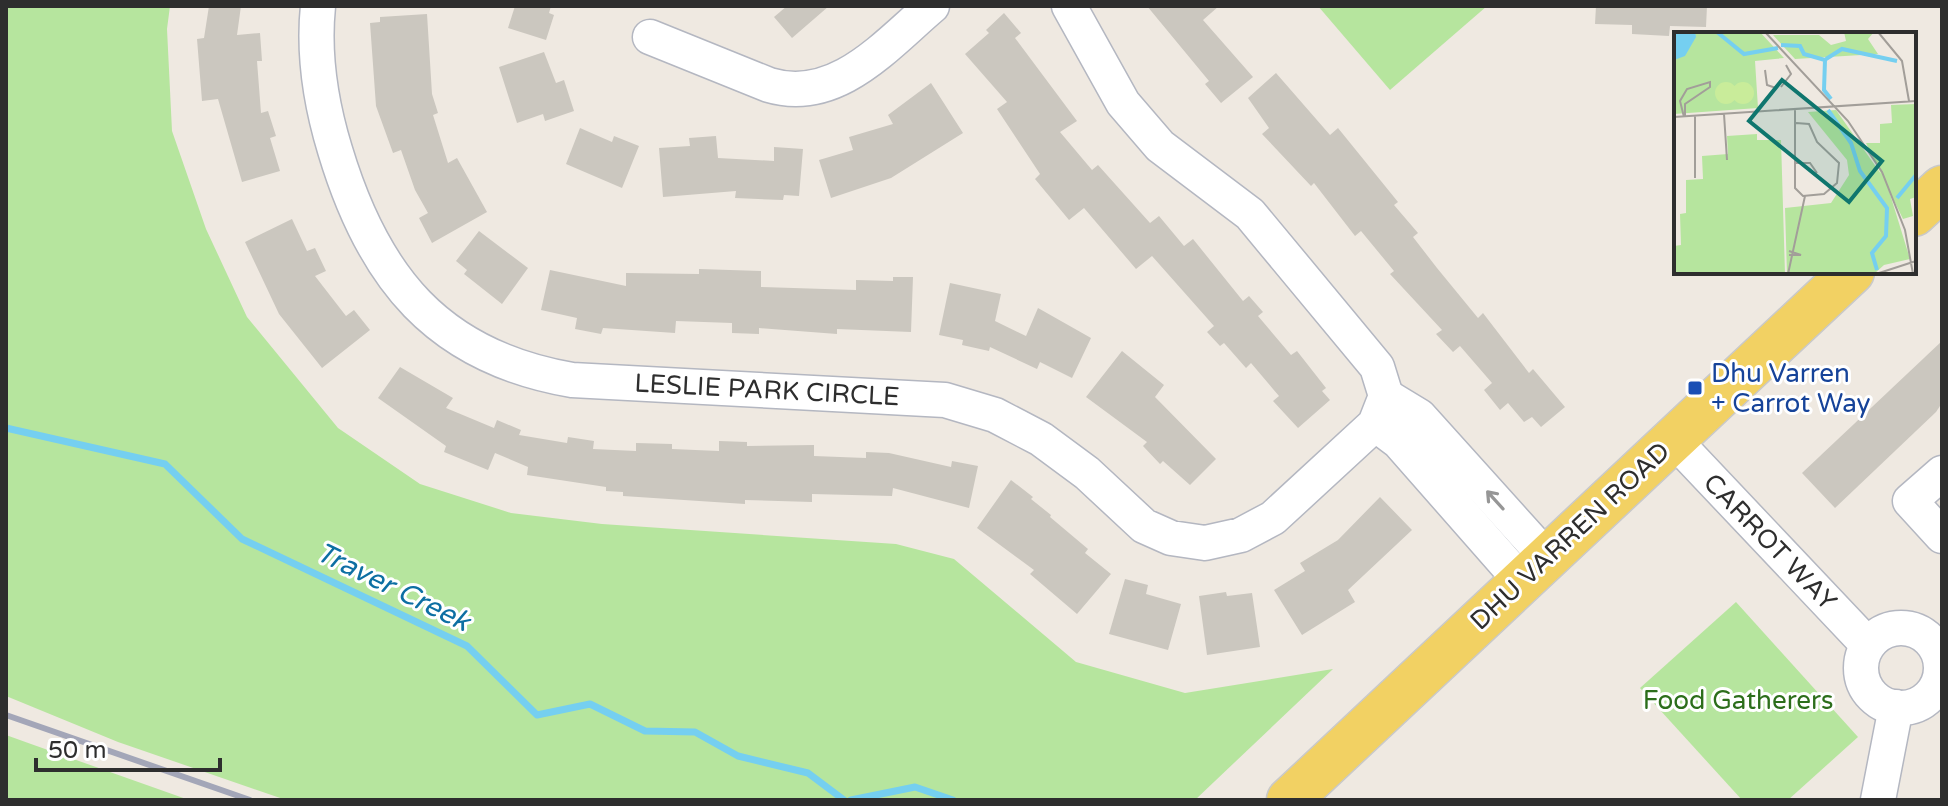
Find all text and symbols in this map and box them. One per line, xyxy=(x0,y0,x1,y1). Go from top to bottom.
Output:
inset map xyxy=(1674,32,1916,274)
place label: Dhu Varren + Carrot Way xyxy=(1711,358,1871,419)
street label: LESLIE PARK CIRCLE xyxy=(634,368,900,412)
marker: Dhu Varren + Carrot Way xyxy=(1686,379,1704,397)
street label: DHU VARREN ROAD xyxy=(1464,436,1676,636)
street label: CARROT WAY xyxy=(1697,467,1843,617)
one-way arrow xyxy=(1486,491,1504,511)
water label: Traver Creek xyxy=(311,535,477,640)
park label: Food Gatherers xyxy=(1643,685,1833,716)
scale bar xyxy=(36,722,220,772)
text: 50 m xyxy=(48,736,106,765)

